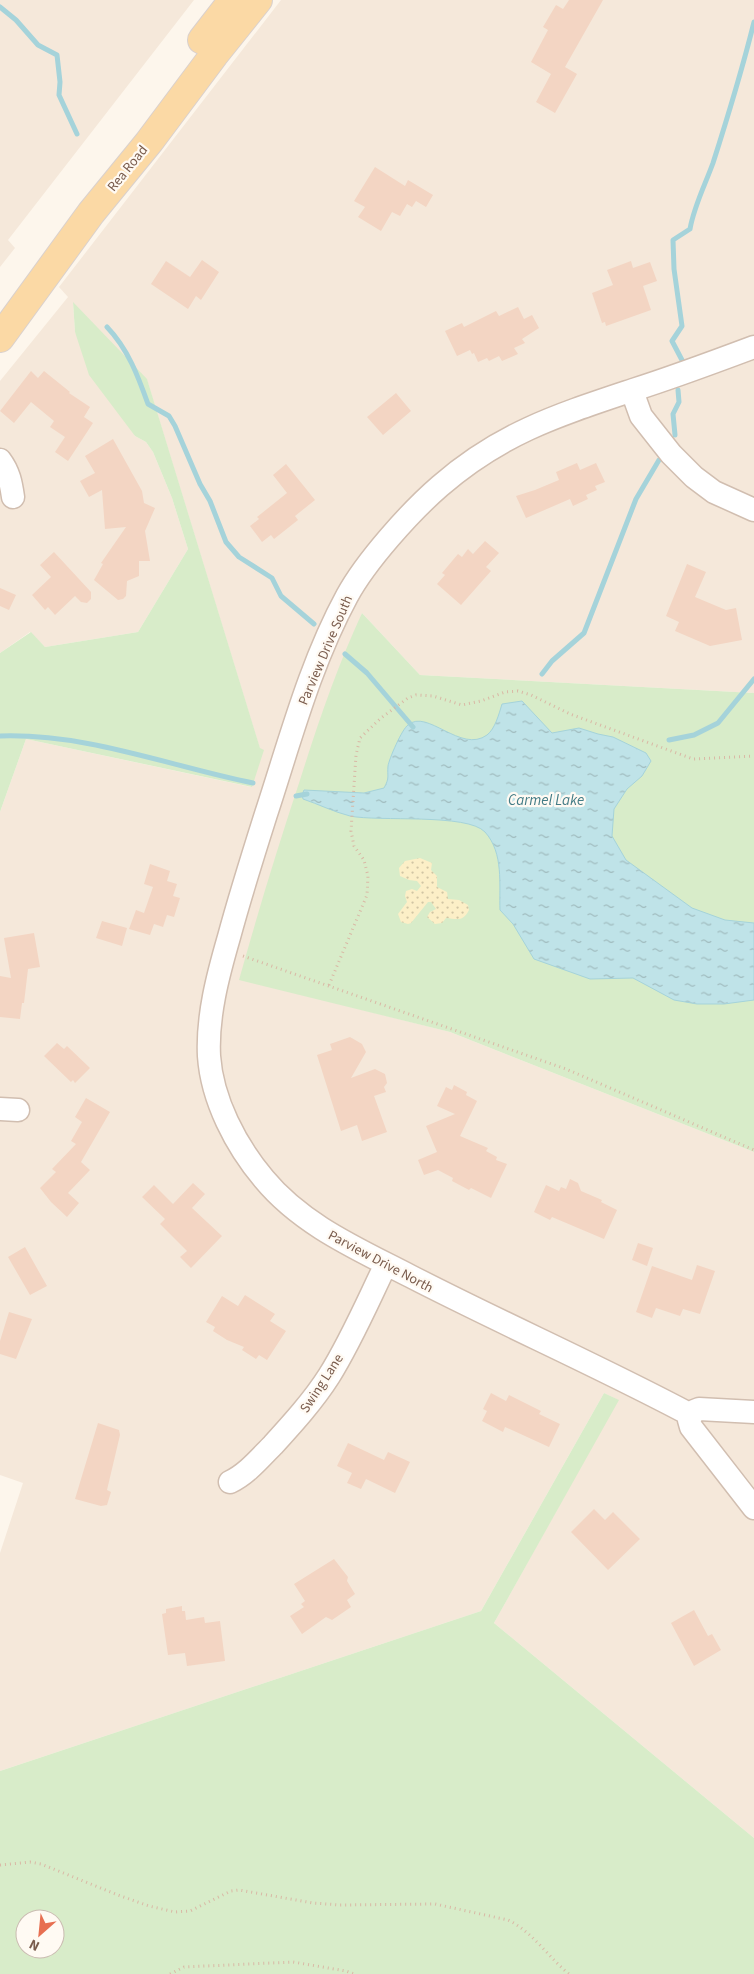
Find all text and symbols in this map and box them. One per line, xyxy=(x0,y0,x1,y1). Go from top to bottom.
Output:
street label: Rea Road xyxy=(103,141,153,196)
street label: Parview Drive South xyxy=(294,592,358,708)
water label: Carmel Lake xyxy=(508,790,584,811)
street label: Parview Drive North xyxy=(324,1226,437,1298)
street label: Swing Lane xyxy=(295,1350,348,1417)
north arrow xyxy=(15,1909,65,1959)
text: N xyxy=(26,1934,43,1956)

